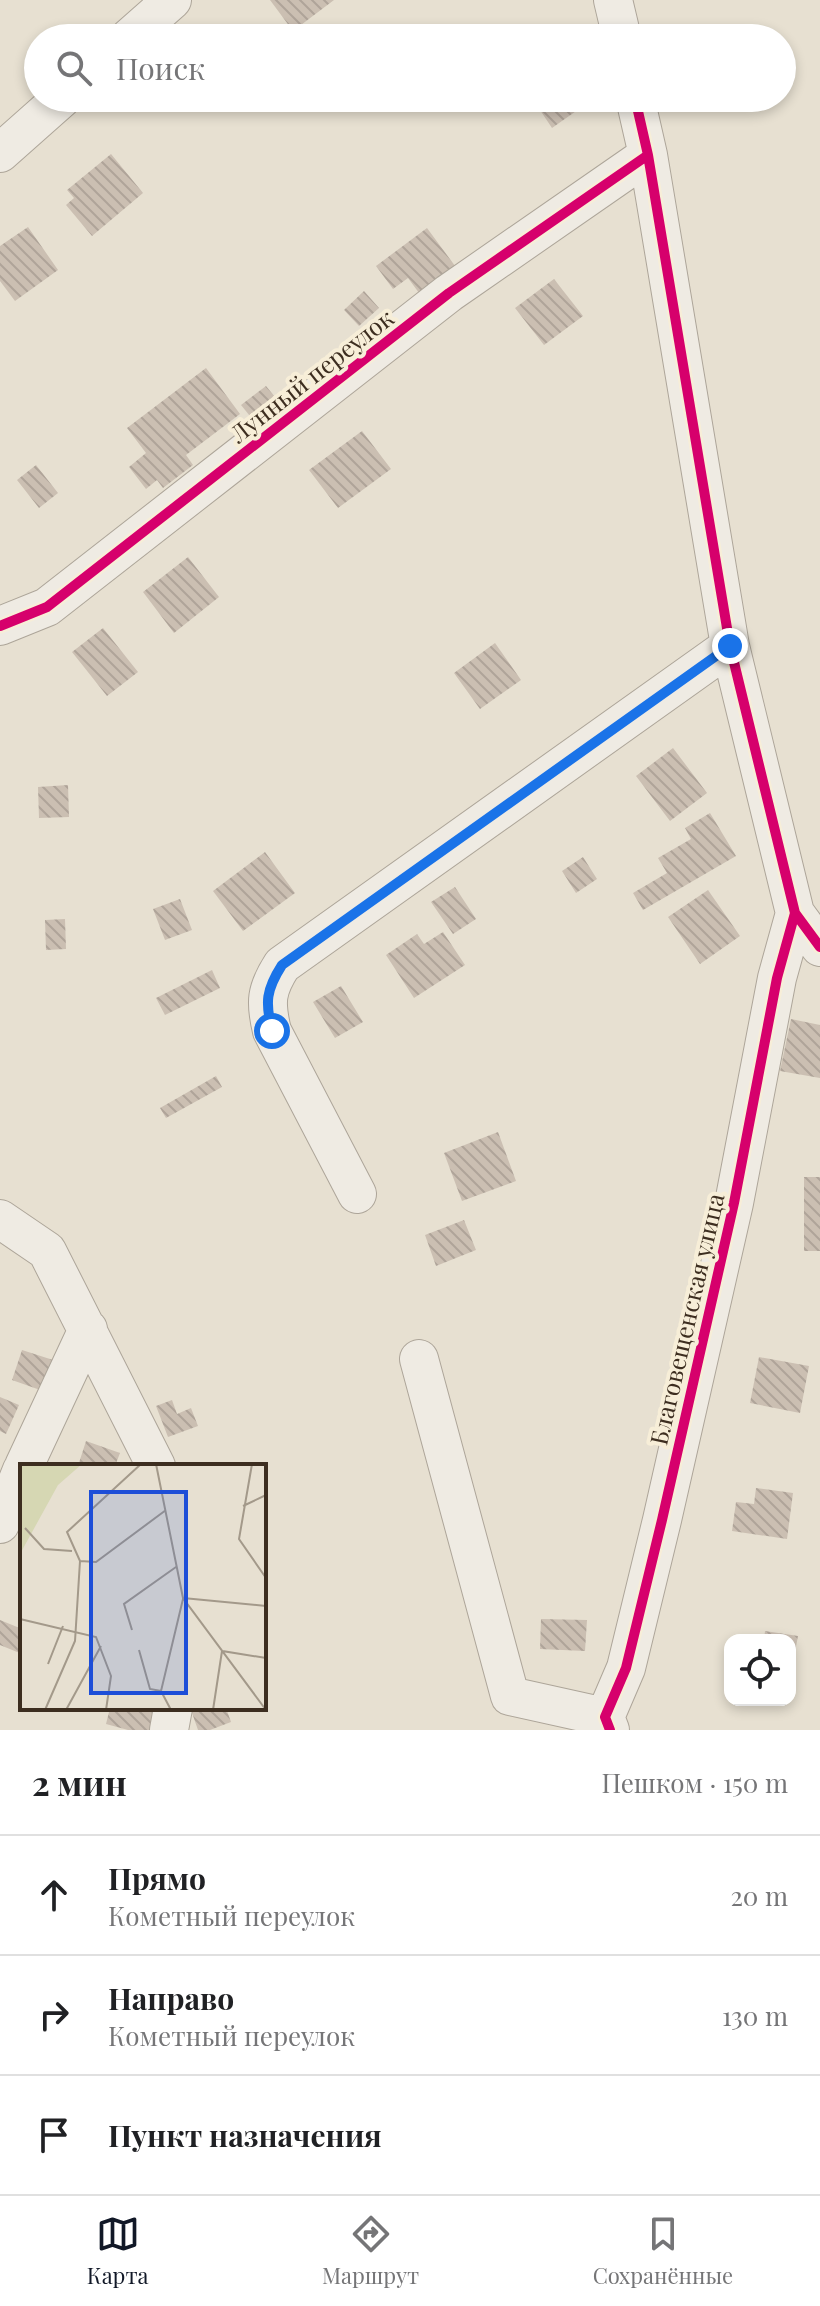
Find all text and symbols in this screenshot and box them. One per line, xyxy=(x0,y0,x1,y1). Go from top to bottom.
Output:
search box xyxy=(24,24,796,112)
icon: search xyxy=(52,46,96,90)
text: Поиск xyxy=(116,48,205,88)
street label: Лунный переулок xyxy=(222,301,400,450)
route end xyxy=(712,628,748,664)
route start xyxy=(254,1013,290,1049)
street label: Благовещенская улица xyxy=(641,1190,731,1448)
inset map xyxy=(20,1464,266,1710)
map controls xyxy=(724,1634,796,1706)
button: locate xyxy=(724,1634,796,1706)
text: 2 мин xyxy=(32,1759,127,1805)
text: Пешком · 150 m xyxy=(601,1765,788,1800)
text: Прямо xyxy=(108,1858,206,1898)
icon: ahead xyxy=(32,1873,76,1917)
text: 20 m xyxy=(730,1878,788,1913)
text: Кометный переулок xyxy=(108,1898,355,1933)
text: Направо xyxy=(108,1978,234,2018)
icon: right xyxy=(32,1993,76,2037)
text: 130 m xyxy=(722,1998,788,2033)
text: Кометный переулок xyxy=(108,2018,355,2053)
icon: arrive xyxy=(32,2113,76,2157)
text: Пункт назначения xyxy=(108,2115,382,2155)
tab: Карта xyxy=(87,2212,149,2290)
tab: Маршрут xyxy=(322,2212,419,2290)
tab: Сохранённые xyxy=(593,2212,733,2290)

